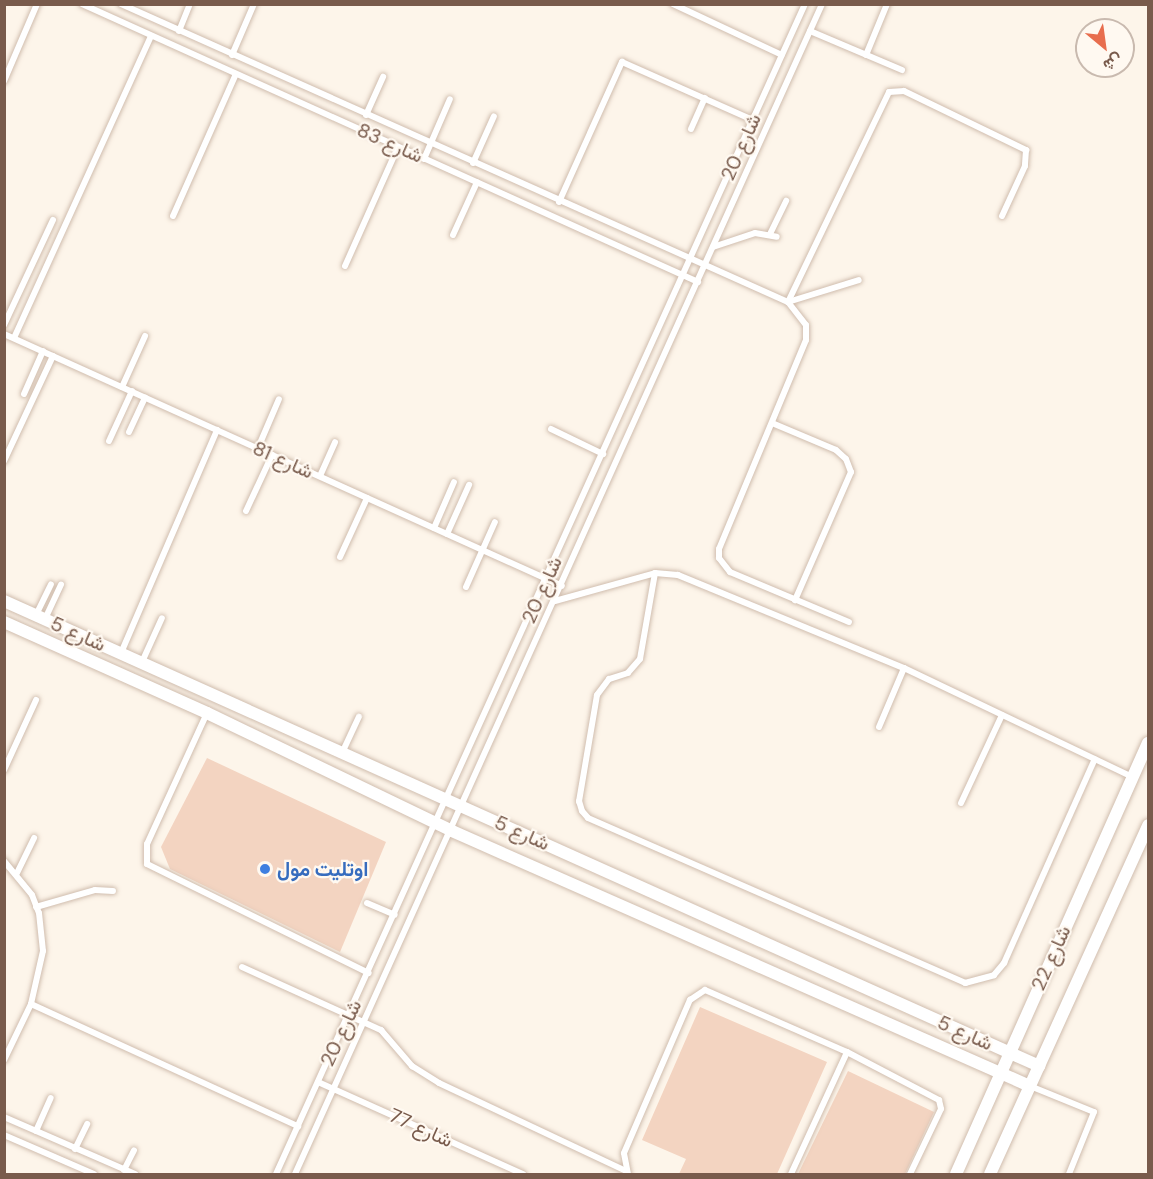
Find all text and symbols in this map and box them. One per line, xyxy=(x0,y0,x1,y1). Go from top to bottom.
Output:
north arrow xyxy=(1075,18,1135,78)
text: ش xyxy=(1100,49,1127,76)
street label: شارع 20 xyxy=(716,110,766,184)
street label: شارع 83 xyxy=(353,118,427,168)
street label: شارع 81 xyxy=(249,436,317,484)
street label: شارع 20 xyxy=(517,553,567,627)
street label: شارع 5 xyxy=(47,611,109,657)
street label: شارع 5 xyxy=(491,810,553,856)
place label: اوتليت مول xyxy=(277,857,369,881)
marker: اوتليت مول xyxy=(258,862,272,876)
street label: شارع 22 xyxy=(1026,922,1076,994)
street label: شارع 20 xyxy=(315,996,367,1070)
street label: شارع 5 xyxy=(934,1010,996,1056)
street label: شارع 77 xyxy=(386,1103,456,1153)

